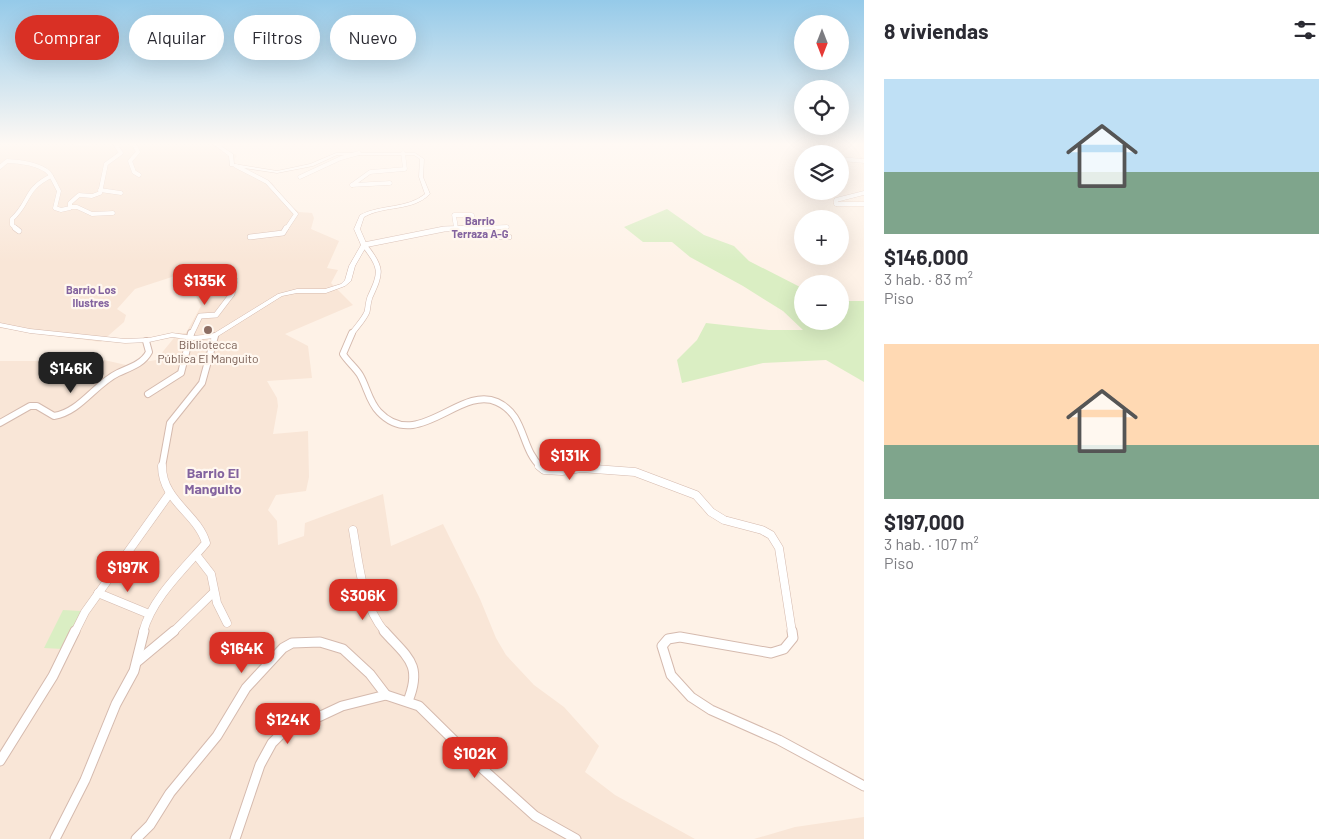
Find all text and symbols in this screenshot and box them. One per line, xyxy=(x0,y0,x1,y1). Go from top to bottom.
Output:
chip: Comprar xyxy=(15,15,119,60)
chip: Alquilar xyxy=(129,15,224,60)
chip: Filtros xyxy=(234,15,320,60)
chip: Nuevo xyxy=(330,15,416,60)
north arrow xyxy=(794,15,849,70)
map controls xyxy=(794,15,849,330)
icon: filters xyxy=(1291,16,1319,44)
text: 8 viviendas xyxy=(884,18,989,43)
button: locate xyxy=(794,80,849,135)
icon: home xyxy=(1057,111,1147,201)
button: layers xyxy=(794,145,849,200)
button: + xyxy=(794,210,849,265)
district label: Barrio Terraza A-G xyxy=(451,214,509,240)
text: $146,000 xyxy=(884,244,968,269)
pin: $135K xyxy=(170,264,240,306)
text: 3 hab. · 83 m² xyxy=(884,269,973,288)
text: $135K xyxy=(184,270,226,289)
button: − xyxy=(794,275,849,330)
district label: Barrio Los Ilustres xyxy=(66,283,117,309)
text: Piso xyxy=(884,288,914,307)
marker: Bibliotecca Pública El Manguito xyxy=(202,324,214,336)
place label: Bibliotecca Pública El Manguito xyxy=(158,337,258,365)
pin: $146K xyxy=(36,352,106,394)
text: $146K xyxy=(49,358,93,377)
icon: home xyxy=(1057,376,1147,466)
pin: $131K xyxy=(535,438,605,481)
text: $131K xyxy=(550,445,590,464)
district label: Barrio El Manguito xyxy=(184,464,242,497)
text: $197,000 xyxy=(884,509,965,534)
text: 3 hab. · 107 m² xyxy=(884,534,979,553)
pin: $197K xyxy=(93,550,163,593)
text: Piso xyxy=(884,553,914,572)
text: $197K xyxy=(107,557,149,576)
pin: $306K xyxy=(328,578,398,621)
text: $306K xyxy=(340,585,386,604)
pin: $164K xyxy=(207,632,277,674)
text: $164K xyxy=(220,638,264,657)
pin: $124K xyxy=(253,702,323,745)
text: $124K xyxy=(266,709,310,728)
pin: $102K xyxy=(440,736,510,779)
text: $102K xyxy=(454,743,496,762)

